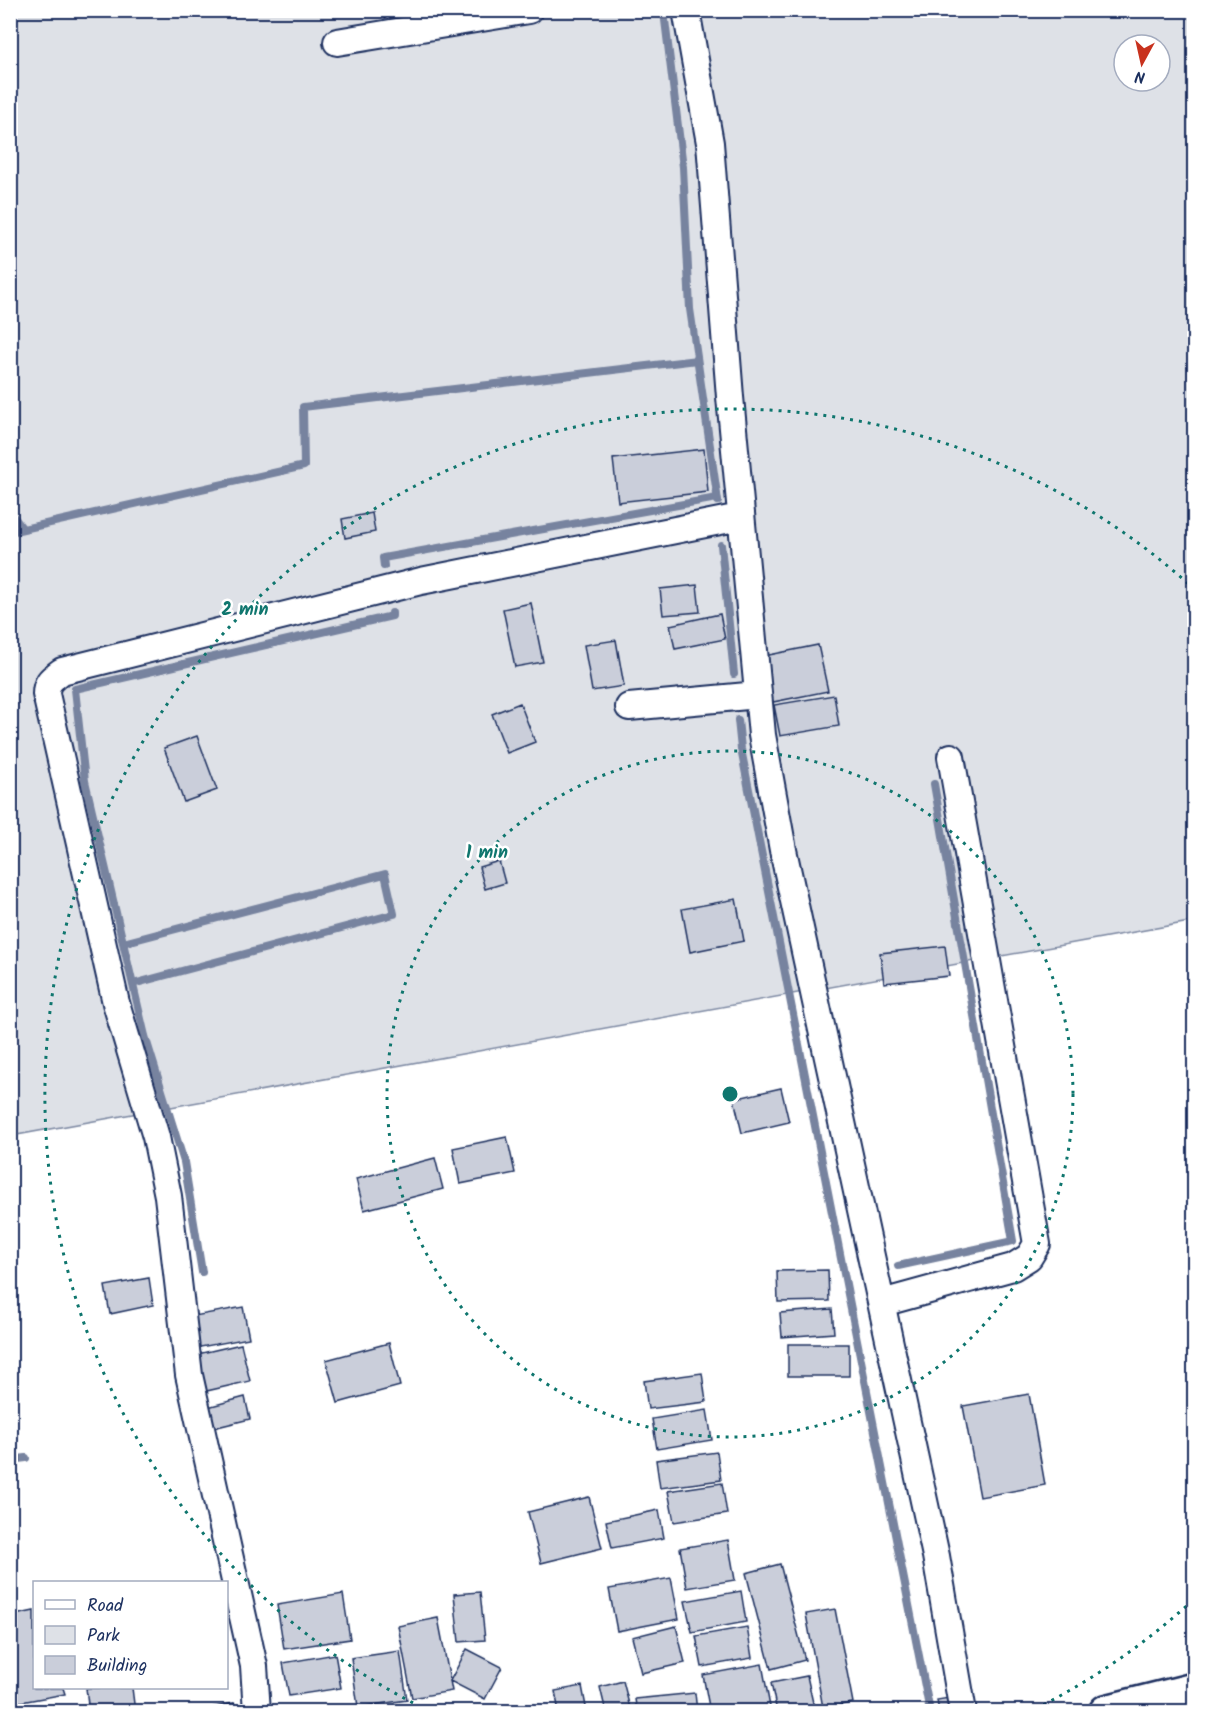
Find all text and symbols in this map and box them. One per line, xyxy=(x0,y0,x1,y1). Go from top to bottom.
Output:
north arrow xyxy=(1112,33,1172,93)
text: N xyxy=(1133,63,1147,89)
text: 2 min xyxy=(222,596,268,625)
text: 1 min xyxy=(466,839,508,868)
centre of rings xyxy=(720,1084,740,1104)
legend xyxy=(33,1581,228,1689)
text: Road xyxy=(87,1592,124,1621)
text: Park xyxy=(87,1622,120,1651)
text: Building xyxy=(87,1652,147,1681)

